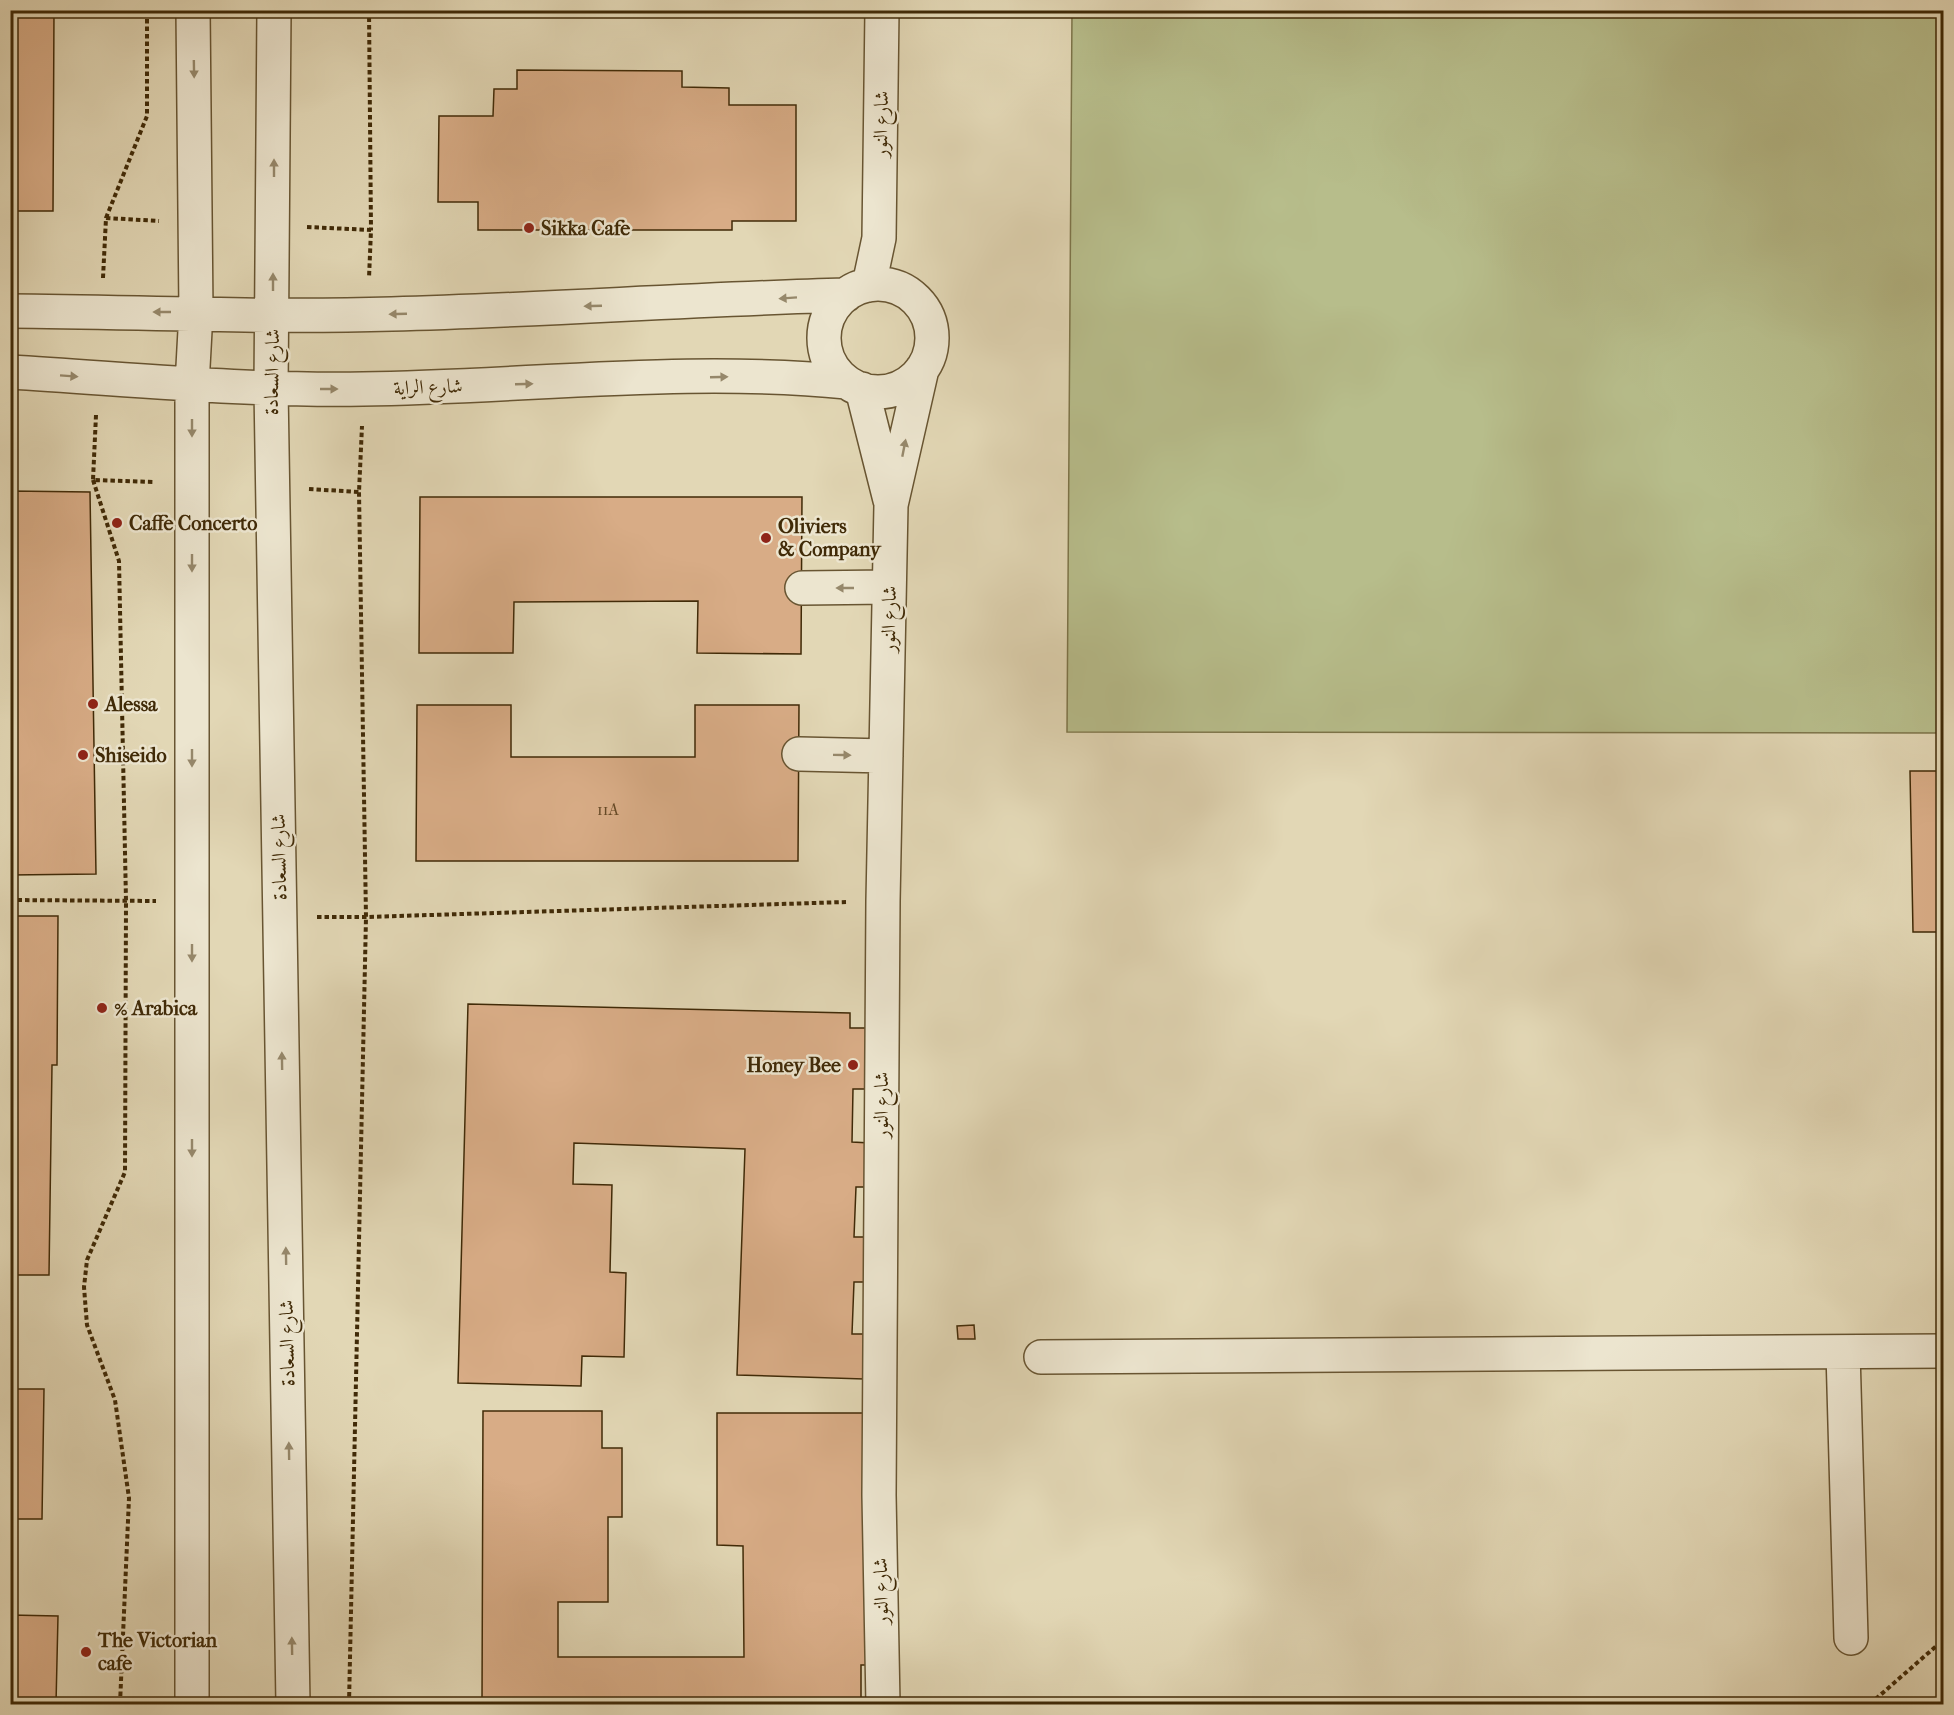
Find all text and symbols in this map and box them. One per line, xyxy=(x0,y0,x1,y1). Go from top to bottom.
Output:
one-way arrow xyxy=(189,59,199,78)
street label: شارع النور xyxy=(869,90,899,160)
one-way arrow xyxy=(269,158,278,177)
place label: Sikka Cafe xyxy=(541,217,630,240)
marker: Sikka Cafe xyxy=(522,221,536,235)
one-way arrow xyxy=(268,273,278,292)
one-way arrow xyxy=(779,293,798,302)
one-way arrow xyxy=(584,302,603,311)
one-way arrow xyxy=(152,307,171,317)
one-way arrow xyxy=(389,309,408,319)
street label: شارع السعادة xyxy=(260,329,290,416)
one-way arrow xyxy=(59,371,78,380)
one-way arrow xyxy=(709,372,728,381)
street label: شارع الراية xyxy=(393,374,463,406)
one-way arrow xyxy=(514,379,533,388)
one-way arrow xyxy=(320,384,339,394)
one-way arrow xyxy=(187,419,197,438)
one-way arrow xyxy=(900,438,909,457)
place label: Caffe Concerto xyxy=(129,512,257,535)
place label: Oliviers & Company xyxy=(778,515,882,561)
marker: Caffe Concerto xyxy=(110,516,124,530)
marker: Oliviers & Company xyxy=(759,531,773,545)
one-way arrow xyxy=(187,554,197,573)
one-way arrow xyxy=(836,583,855,592)
street label: شارع النور xyxy=(877,585,907,655)
place label: Alessa xyxy=(103,693,158,716)
marker: Alessa xyxy=(86,697,100,711)
place label: Shiseido xyxy=(95,744,167,767)
marker: Shiseido xyxy=(76,748,90,762)
one-way arrow xyxy=(187,749,197,768)
one-way arrow xyxy=(833,750,852,760)
house number: 11A xyxy=(597,800,620,819)
street label: شارع السعادة xyxy=(267,813,297,900)
one-way arrow xyxy=(187,944,197,963)
place label: % Arabica xyxy=(114,997,198,1020)
marker: % Arabica xyxy=(95,1001,109,1015)
one-way arrow xyxy=(278,1052,287,1071)
place label: Honey Bee xyxy=(747,1054,841,1077)
marker: Honey Bee xyxy=(846,1058,860,1072)
street label: شارع النور xyxy=(870,1072,899,1140)
one-way arrow xyxy=(187,1139,197,1158)
one-way arrow xyxy=(281,1247,291,1266)
street label: شارع السعادة xyxy=(275,1299,305,1386)
one-way arrow xyxy=(284,1442,294,1461)
street label: شارع النور xyxy=(869,1557,899,1627)
place label: The Victorian cafe xyxy=(97,1629,218,1675)
one-way arrow xyxy=(288,1637,297,1656)
marker: The Victorian cafe xyxy=(79,1645,93,1659)

